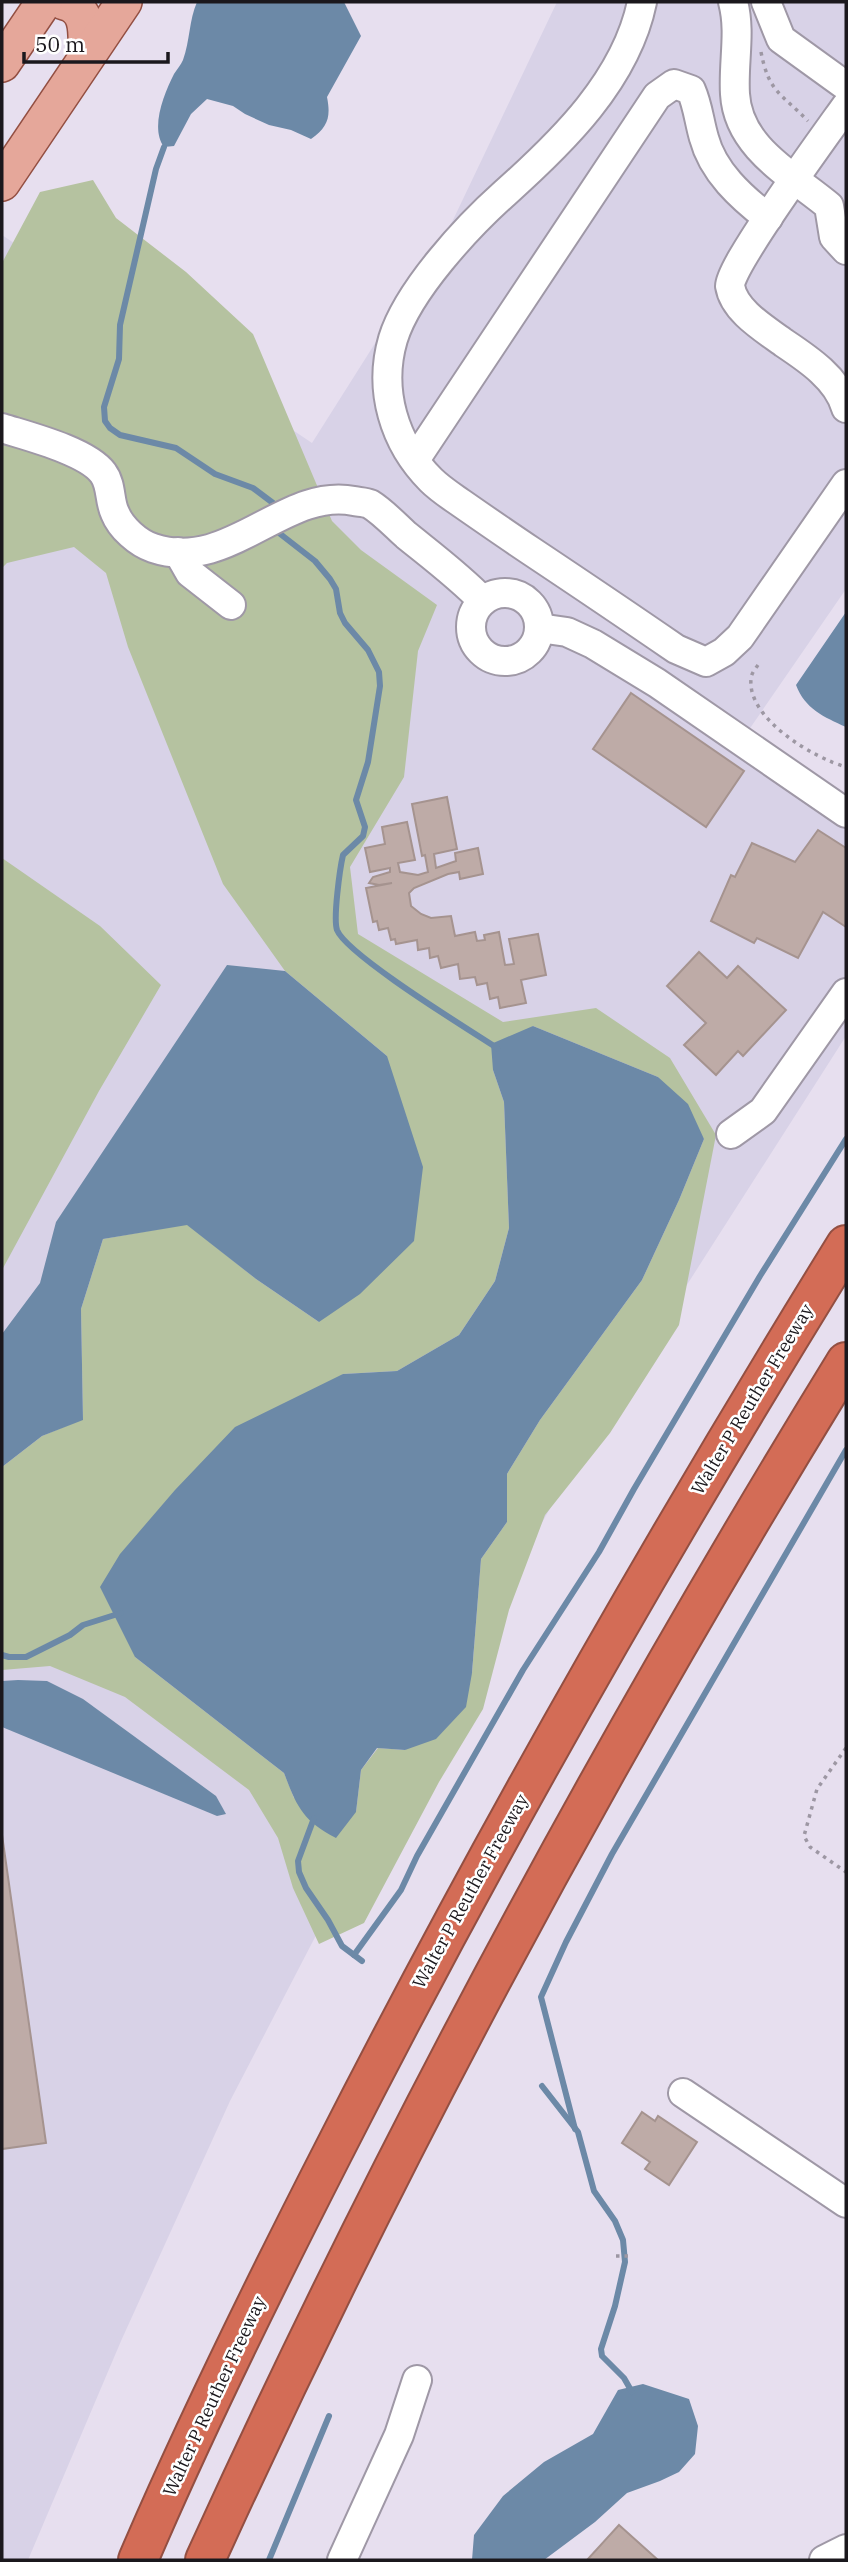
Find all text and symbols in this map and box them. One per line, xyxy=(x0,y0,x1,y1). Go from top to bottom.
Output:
scale bar xyxy=(24,21,168,65)
text: 50 m xyxy=(35,30,85,58)
street label: Walter P Reuther Freeway xyxy=(686,1299,818,1499)
street label: Walter P Reuther Freeway xyxy=(407,1790,533,1992)
street label: Walter P Reuther Freeway xyxy=(157,2292,271,2500)

